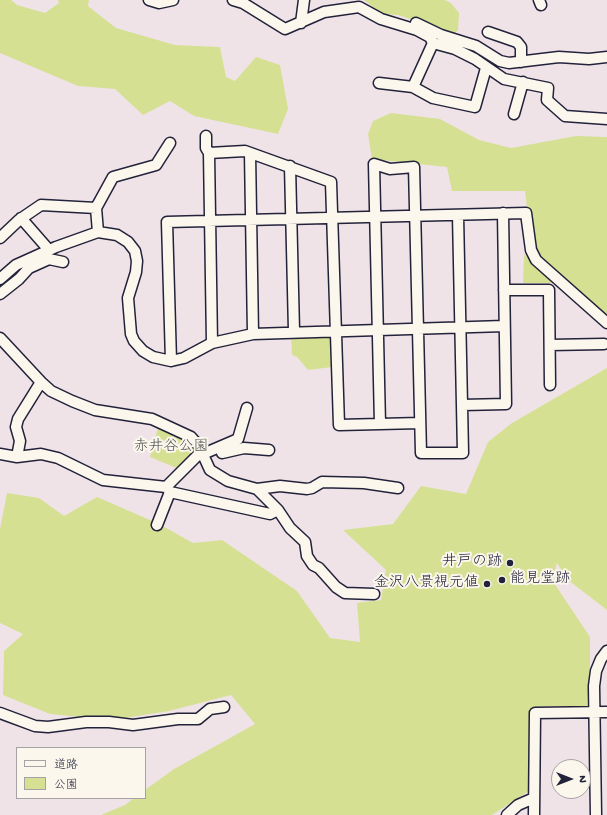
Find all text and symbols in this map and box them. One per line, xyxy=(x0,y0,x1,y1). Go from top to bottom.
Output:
park label: 赤井谷公園 xyxy=(134,439,208,457)
place label: 井戸の跡 xyxy=(442,554,502,572)
marker: 井戸の跡 xyxy=(505,558,515,568)
place label: 能見堂跡 xyxy=(510,571,570,589)
place label: 金沢八景視元値 xyxy=(374,575,479,593)
marker: 能見堂跡 xyxy=(497,575,507,585)
marker: 金沢八景視元値 xyxy=(482,579,492,589)
legend xyxy=(16,747,146,799)
text: 道路 xyxy=(54,759,78,773)
north arrow xyxy=(551,759,591,799)
text: N xyxy=(576,775,588,783)
text: 公園 xyxy=(54,779,78,793)

